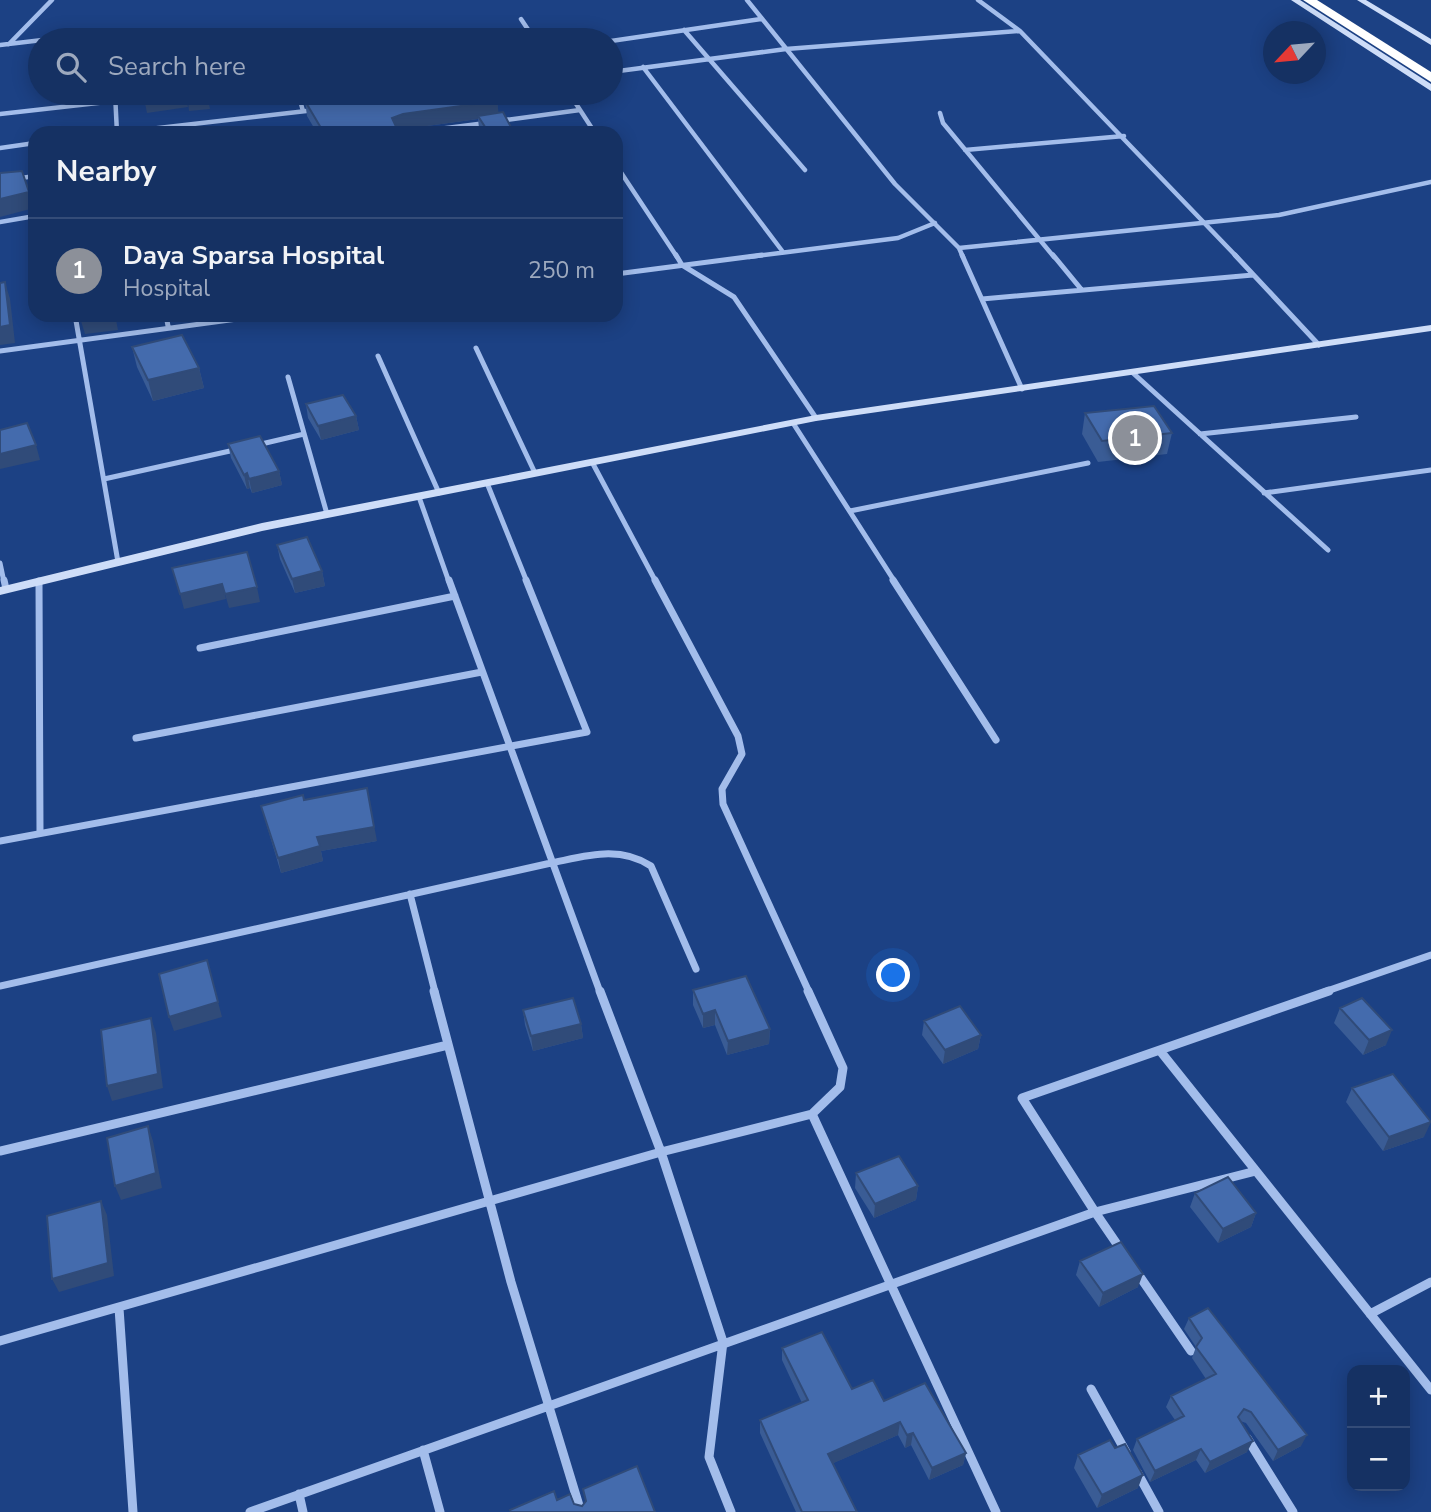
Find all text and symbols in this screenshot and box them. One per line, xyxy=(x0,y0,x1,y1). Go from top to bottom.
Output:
north arrow xyxy=(1263,21,1326,84)
search box xyxy=(28,28,623,105)
icon: search xyxy=(52,48,90,86)
text: Search here xyxy=(108,49,246,84)
text: Nearby xyxy=(56,151,156,192)
text: Daya Sparsa Hospital xyxy=(123,238,384,273)
text: 1 xyxy=(72,255,86,286)
text: 250 m xyxy=(528,255,595,286)
text: Hospital xyxy=(123,273,210,304)
pin: 1 xyxy=(1112,412,1158,464)
your location xyxy=(876,958,910,992)
map controls xyxy=(1347,1365,1410,1491)
button: + xyxy=(1347,1365,1410,1428)
button: − xyxy=(1347,1428,1410,1491)

